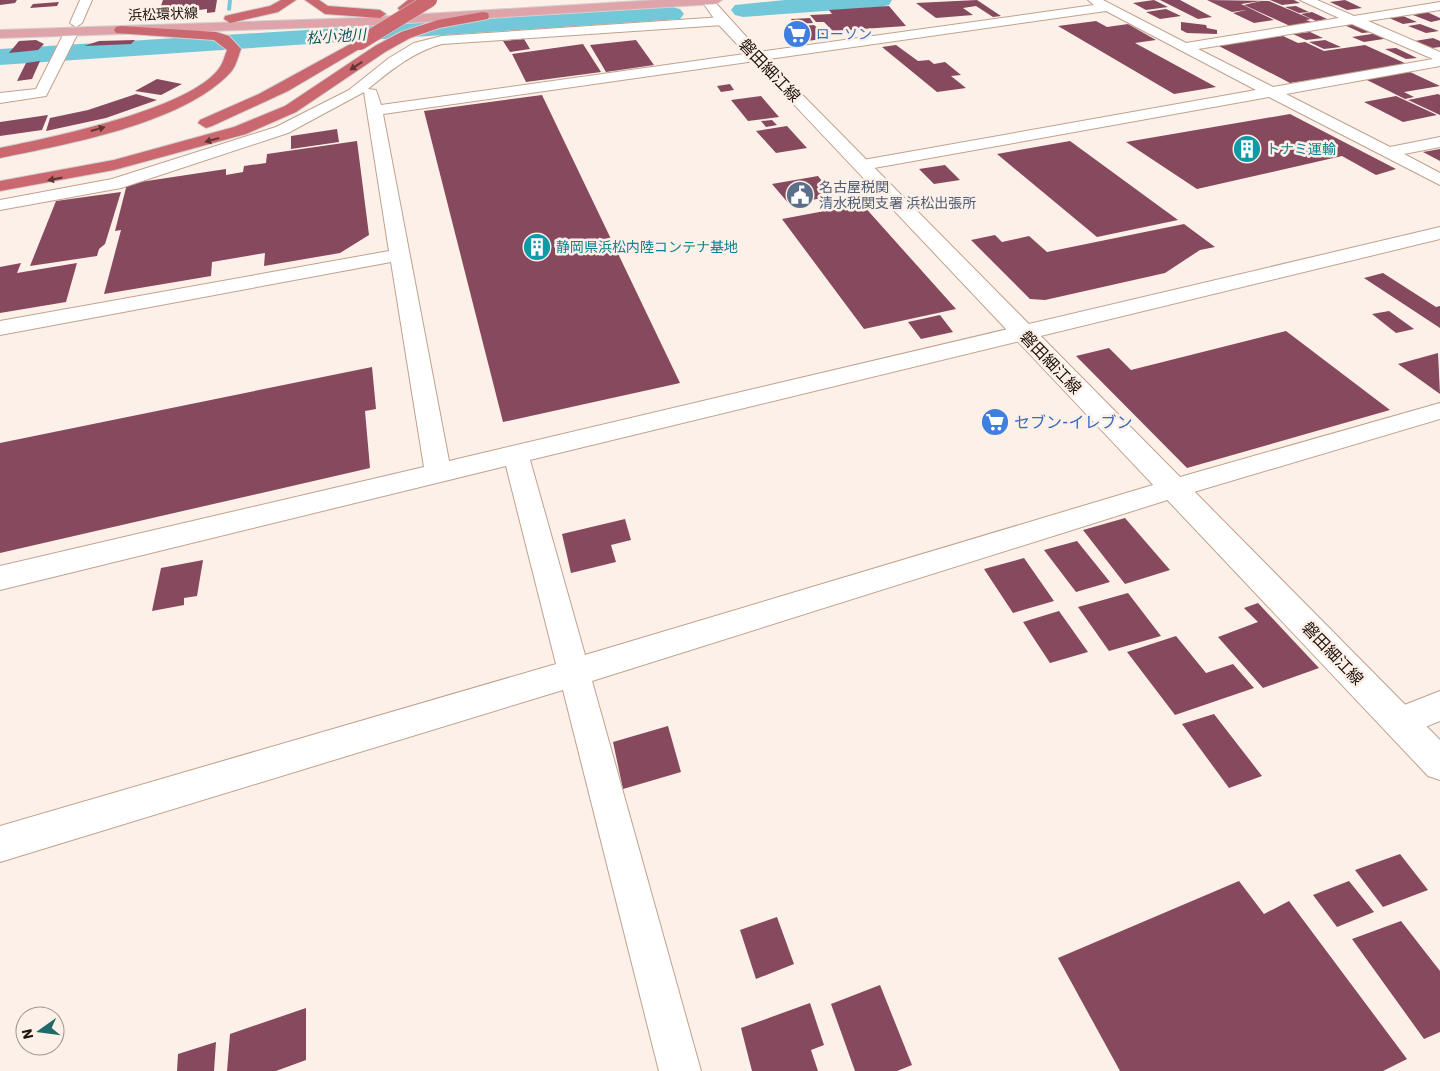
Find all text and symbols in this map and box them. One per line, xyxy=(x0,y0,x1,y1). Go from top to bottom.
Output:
street label: 浜松環状線 xyxy=(128,4,198,24)
supermarket icon: ローソン xyxy=(782,19,812,49)
water label: 松小池川 xyxy=(305,24,369,48)
place label: ローソン xyxy=(816,25,872,43)
street label: 磐田細江線 xyxy=(735,34,805,106)
one-way arrow xyxy=(349,61,363,71)
one-way arrow xyxy=(91,125,106,133)
building icon: トナミ運輸 xyxy=(1232,134,1262,164)
one-way arrow xyxy=(205,136,220,144)
place label: トナミ運輸 xyxy=(1266,140,1336,158)
one-way arrow xyxy=(46,175,62,183)
place label: 名古屋税関 清水税関支署 浜松出張所 xyxy=(819,178,976,212)
public building icon: 名古屋税関 清水税関支署 浜松出張所 xyxy=(785,180,815,210)
building icon: 静岡県浜松内陸コンテナ基地 xyxy=(522,232,552,262)
place label: 静岡県浜松内陸コンテナ基地 xyxy=(556,238,738,256)
street label: 磐田細江線 xyxy=(1016,326,1086,398)
supermarket icon: セブン-イレブン xyxy=(980,407,1010,437)
place label: セブン-イレブン xyxy=(1014,412,1132,432)
street label: 磐田細江線 xyxy=(1298,617,1368,689)
north arrow xyxy=(15,1006,65,1056)
text: N xyxy=(17,1027,37,1041)

